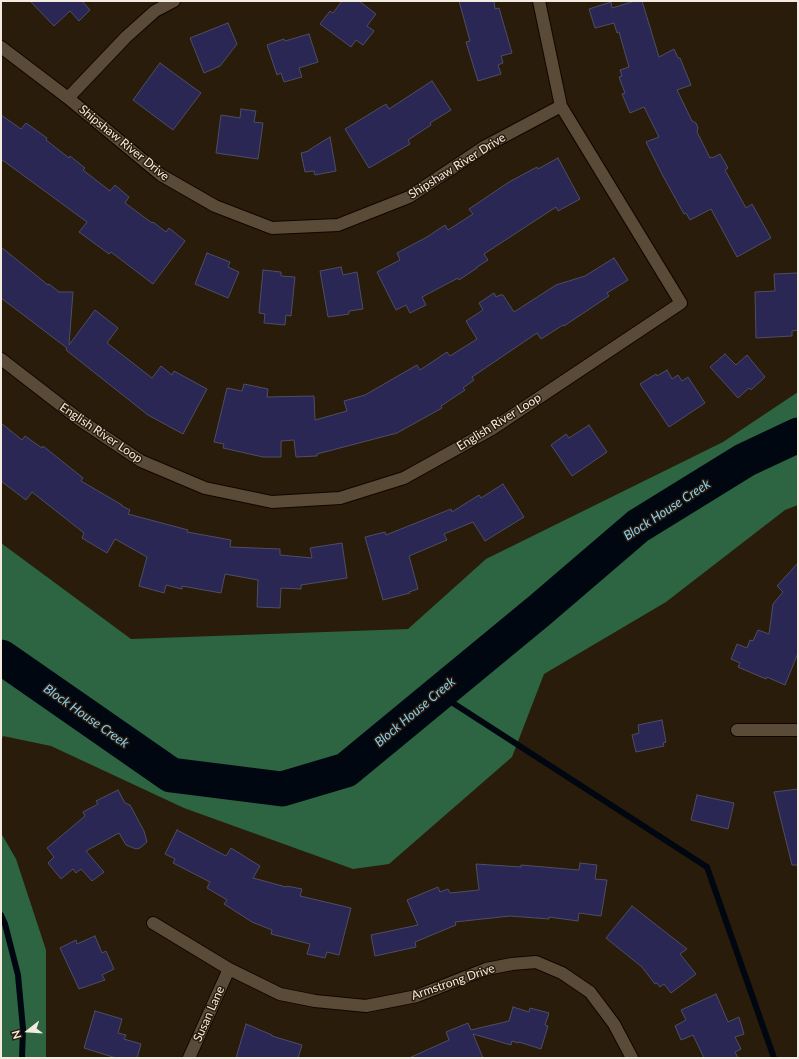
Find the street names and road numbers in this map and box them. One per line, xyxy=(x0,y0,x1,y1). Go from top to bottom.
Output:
street label: Shipshaw River Drive xyxy=(76,102,172,184)
street label: Shipshaw River Drive xyxy=(406,130,508,202)
street label: English River Loop xyxy=(454,390,544,454)
street label: English River Loop xyxy=(57,400,145,466)
street label: Armstrong Drive xyxy=(409,961,497,1003)
street label: Susan Lane xyxy=(190,984,228,1044)

